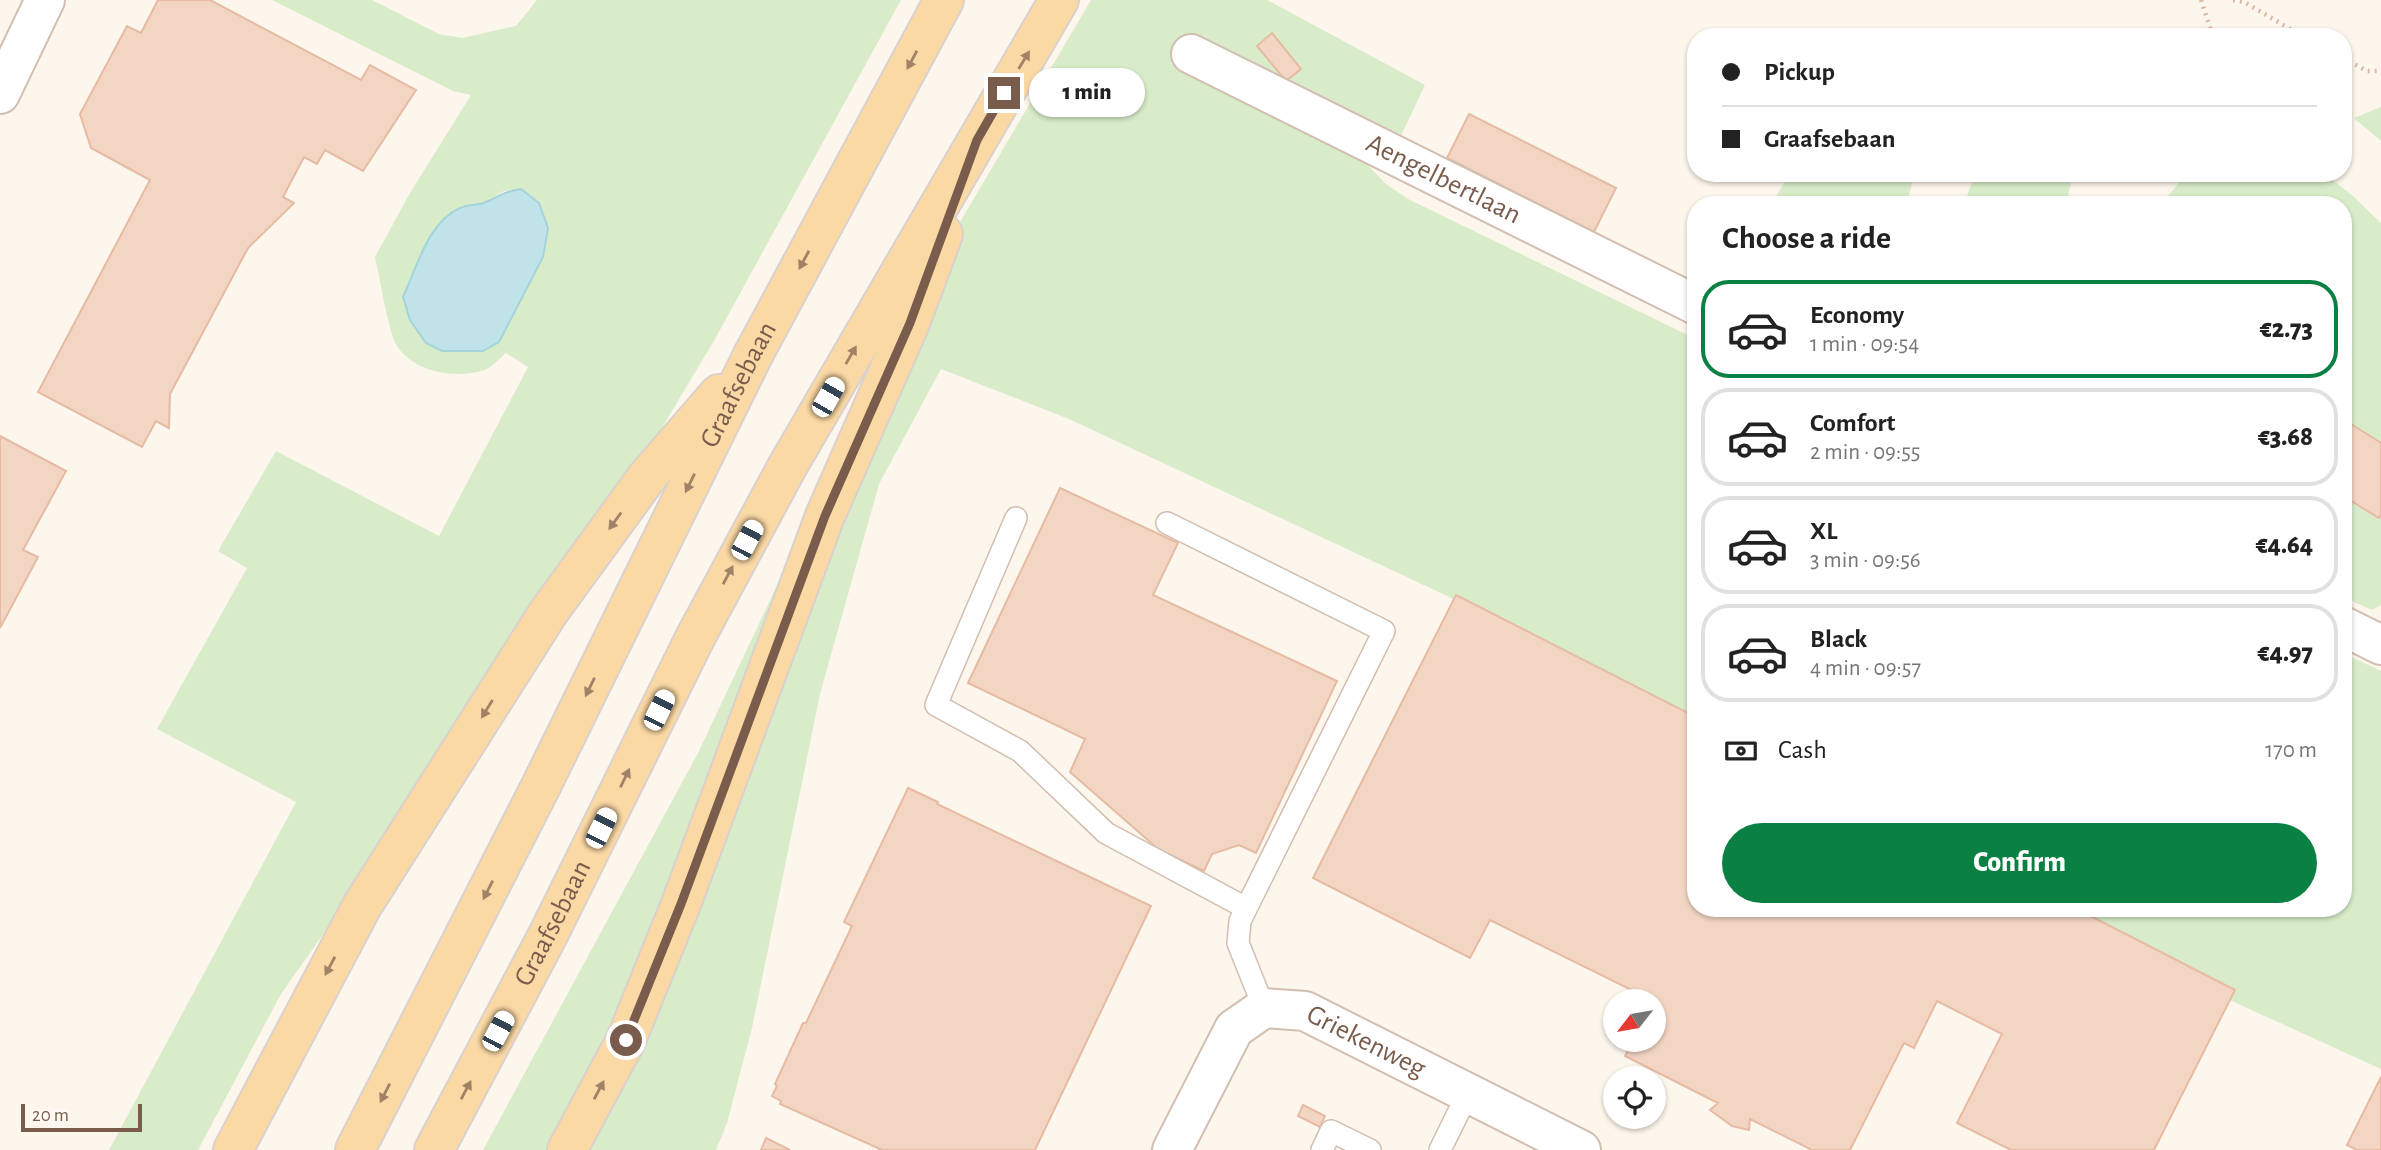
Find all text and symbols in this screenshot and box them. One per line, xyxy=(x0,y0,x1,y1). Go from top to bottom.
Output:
one-way arrow xyxy=(906,50,918,70)
one-way arrow xyxy=(1017,50,1030,69)
text: Pickup xyxy=(1764,59,1835,85)
callout: 1 min xyxy=(1028,68,1144,118)
route end xyxy=(988,77,1020,109)
text: 1 min xyxy=(1063,81,1111,104)
text: Graafsebaan xyxy=(1764,126,1895,152)
street label: Aengelbertlaan xyxy=(1362,129,1525,230)
text: Choose a ride xyxy=(1722,222,1891,254)
one-way arrow xyxy=(798,251,810,270)
icon: car xyxy=(1726,298,1789,361)
text: Economy xyxy=(1810,302,1904,328)
text: €2.73 xyxy=(2260,316,2313,342)
street label: Graafsebaan xyxy=(696,317,782,452)
text: 1 min · 09:54 xyxy=(1810,333,1919,356)
one-way arrow xyxy=(845,346,858,365)
car xyxy=(809,374,848,420)
icon: car xyxy=(1726,406,1789,469)
text: Comfort xyxy=(1810,410,1895,436)
text: €3.68 xyxy=(2258,424,2313,450)
text: 2 min · 09:55 xyxy=(1810,441,1920,464)
one-way arrow xyxy=(685,473,696,493)
one-way arrow xyxy=(608,511,622,530)
icon: car xyxy=(1726,514,1789,577)
car xyxy=(728,517,767,563)
text: XL xyxy=(1810,518,1837,544)
text: €4.64 xyxy=(2256,532,2313,558)
text: 3 min · 09:56 xyxy=(1810,549,1921,572)
one-way arrow xyxy=(723,565,734,585)
icon: car xyxy=(1726,622,1789,685)
text: Black xyxy=(1810,626,1867,652)
text: €4.97 xyxy=(2258,640,2313,666)
text: 4 min · 09:57 xyxy=(1810,657,1921,680)
one-way arrow xyxy=(584,677,595,697)
car xyxy=(641,687,678,733)
one-way arrow xyxy=(481,699,494,718)
icon: cash xyxy=(1722,732,1760,770)
text: Cash xyxy=(1778,737,1827,763)
text: 170 m xyxy=(2265,739,2317,762)
one-way arrow xyxy=(620,768,631,788)
car xyxy=(583,805,620,851)
button: Confirm xyxy=(1722,823,2317,903)
street label: Graafsebaan xyxy=(510,856,597,991)
one-way arrow xyxy=(482,880,493,900)
one-way arrow xyxy=(325,956,336,976)
north arrow xyxy=(1603,989,1666,1052)
map controls xyxy=(1603,989,1666,1129)
street label: Griekenweg xyxy=(1302,1000,1430,1083)
car xyxy=(479,1008,518,1054)
route start xyxy=(610,1024,642,1056)
button: locate xyxy=(1603,1066,1666,1129)
one-way arrow xyxy=(460,1080,472,1100)
one-way arrow xyxy=(593,1080,605,1100)
one-way arrow xyxy=(379,1083,390,1103)
scale bar xyxy=(21,1101,142,1133)
text: 20 m xyxy=(32,1106,69,1125)

